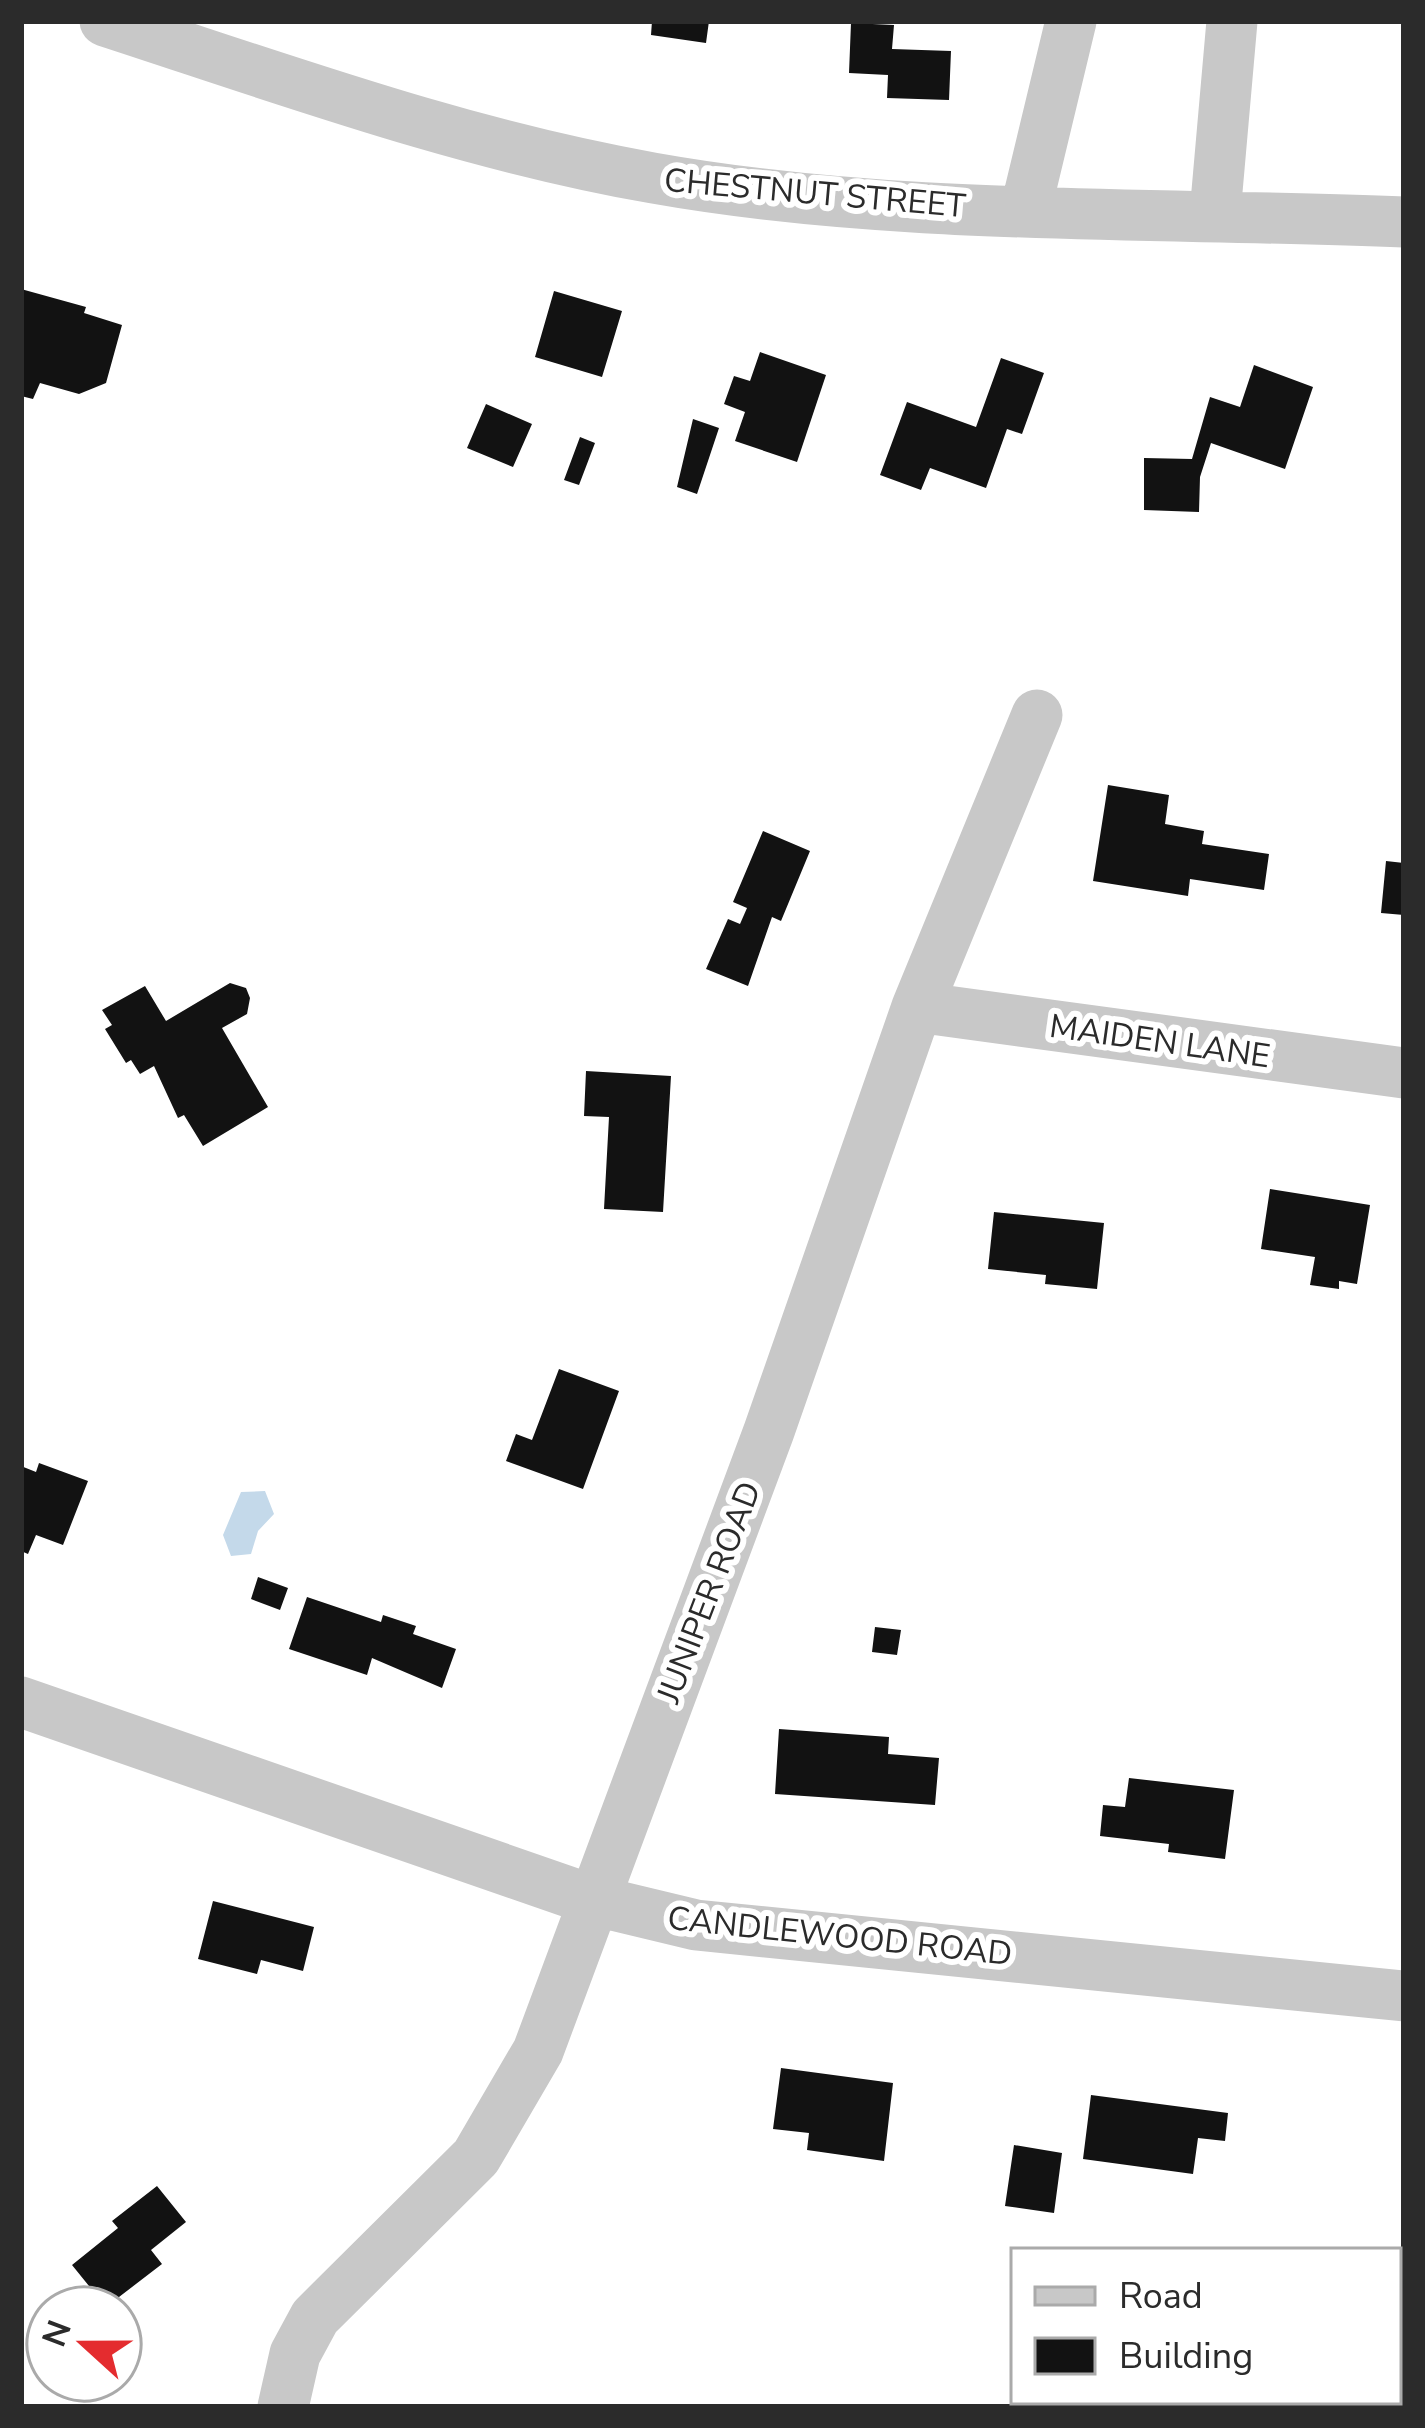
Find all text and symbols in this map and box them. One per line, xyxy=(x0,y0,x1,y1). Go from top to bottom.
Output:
street label: CHESTNUT STREET xyxy=(662,158,968,229)
street label: MAIDEN LANE xyxy=(1047,1004,1273,1079)
street label: JUNIPER ROAD xyxy=(646,1475,772,1711)
street label: CANDLEWOOD ROAD xyxy=(665,1896,1014,1977)
legend xyxy=(1011,2248,1401,2404)
text: Road xyxy=(1119,2272,1203,2321)
north arrow xyxy=(24,2284,144,2404)
text: N xyxy=(32,2314,83,2353)
text: Building xyxy=(1119,2332,1253,2381)

